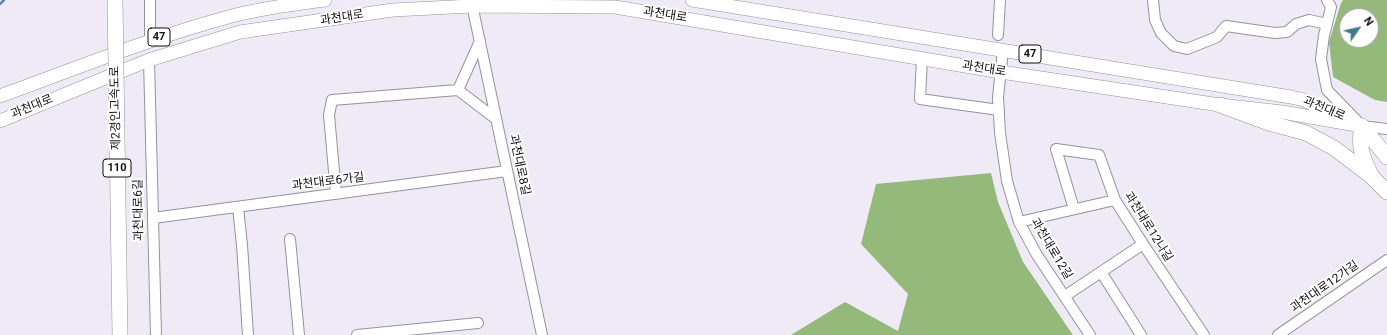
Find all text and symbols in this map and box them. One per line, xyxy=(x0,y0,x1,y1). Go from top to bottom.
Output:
street label: 과천대로 xyxy=(642,4,688,26)
street label: 과천대로 xyxy=(319,7,365,29)
north arrow xyxy=(1339,8,1379,48)
text: N xyxy=(1361,15,1376,28)
road number: 47 xyxy=(148,28,170,46)
road number: 47 xyxy=(1019,45,1041,63)
street label: 과천대로 xyxy=(961,58,1007,80)
street label: 제2경인고속도로 xyxy=(108,66,124,150)
street label: 과천대로 xyxy=(9,92,55,122)
street label: 과천대로 xyxy=(1301,94,1347,124)
street label: 과천대로8길 xyxy=(506,133,532,197)
road number: 110 xyxy=(103,159,131,177)
street label: 과천대로6가길 xyxy=(291,170,365,194)
street label: 과천대로6길 xyxy=(131,179,147,241)
street label: 과천대로12나길 xyxy=(1121,189,1175,265)
street label: 과천대로12길 xyxy=(1027,216,1075,282)
street label: 과천대로12가길 xyxy=(1288,258,1362,316)

